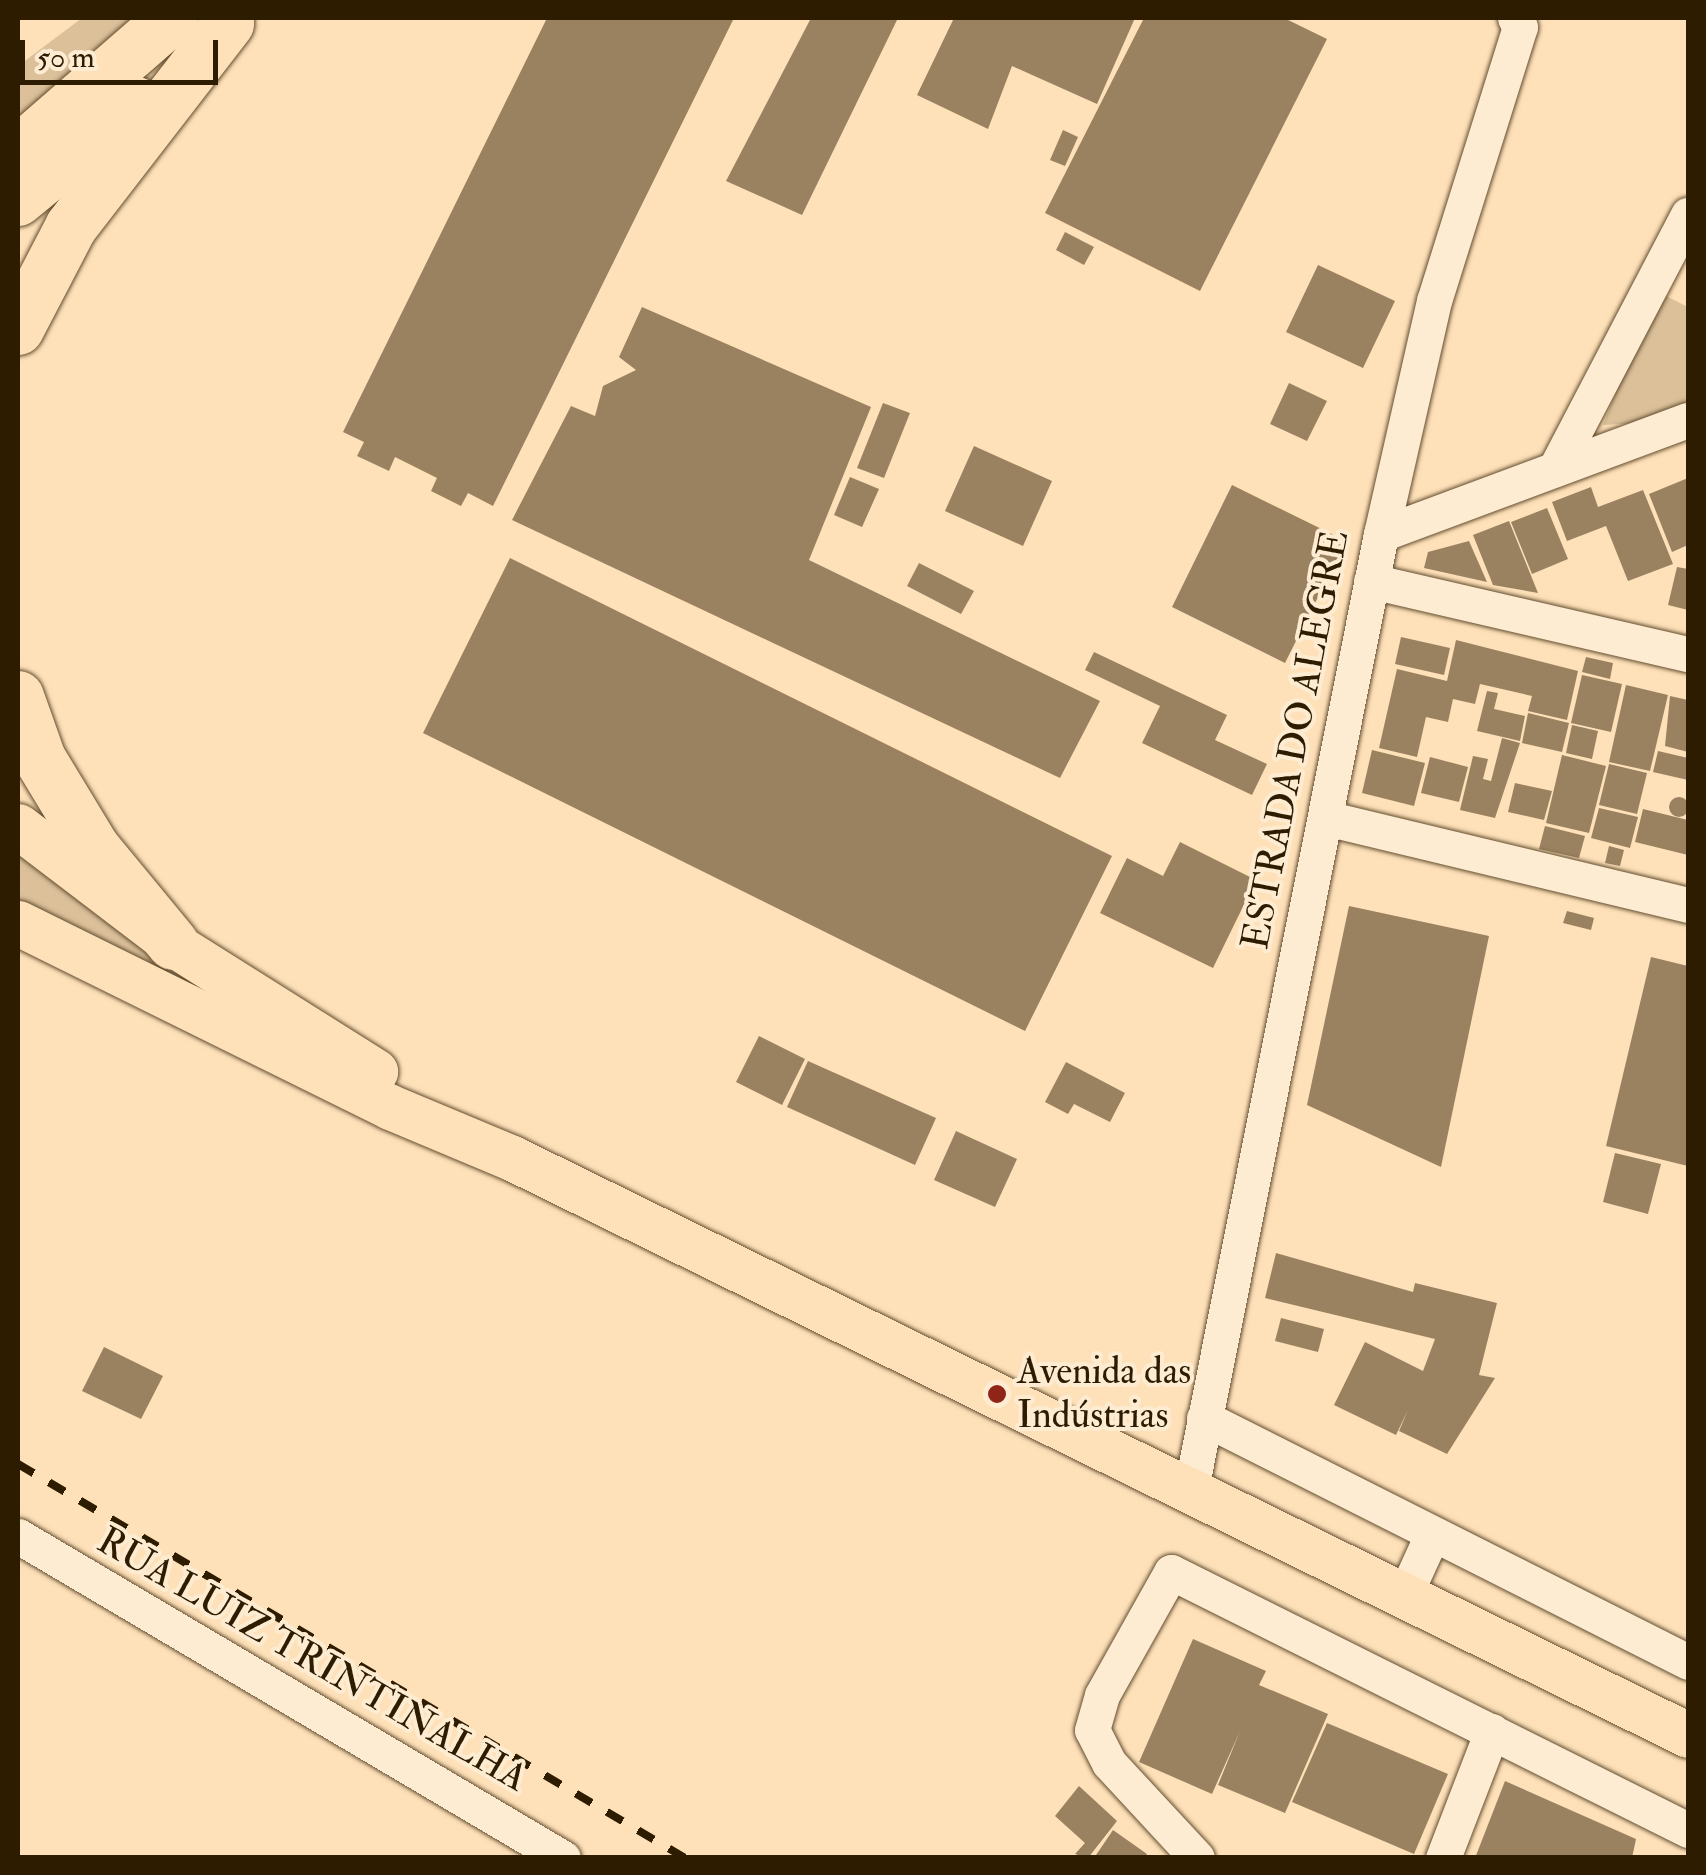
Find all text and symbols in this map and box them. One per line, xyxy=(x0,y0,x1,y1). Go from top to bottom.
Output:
scale bar xyxy=(25,20,222,82)
text: 50 m xyxy=(37,39,95,76)
street label: ESTRADA DO ALEGRE xyxy=(1233,527,1359,953)
place label: Avenida das Indústrias xyxy=(1017,1349,1191,1438)
marker: Avenida das Indústrias xyxy=(986,1383,1008,1405)
street label: RUA LUIZ TRINTINALHA xyxy=(89,1518,535,1802)

